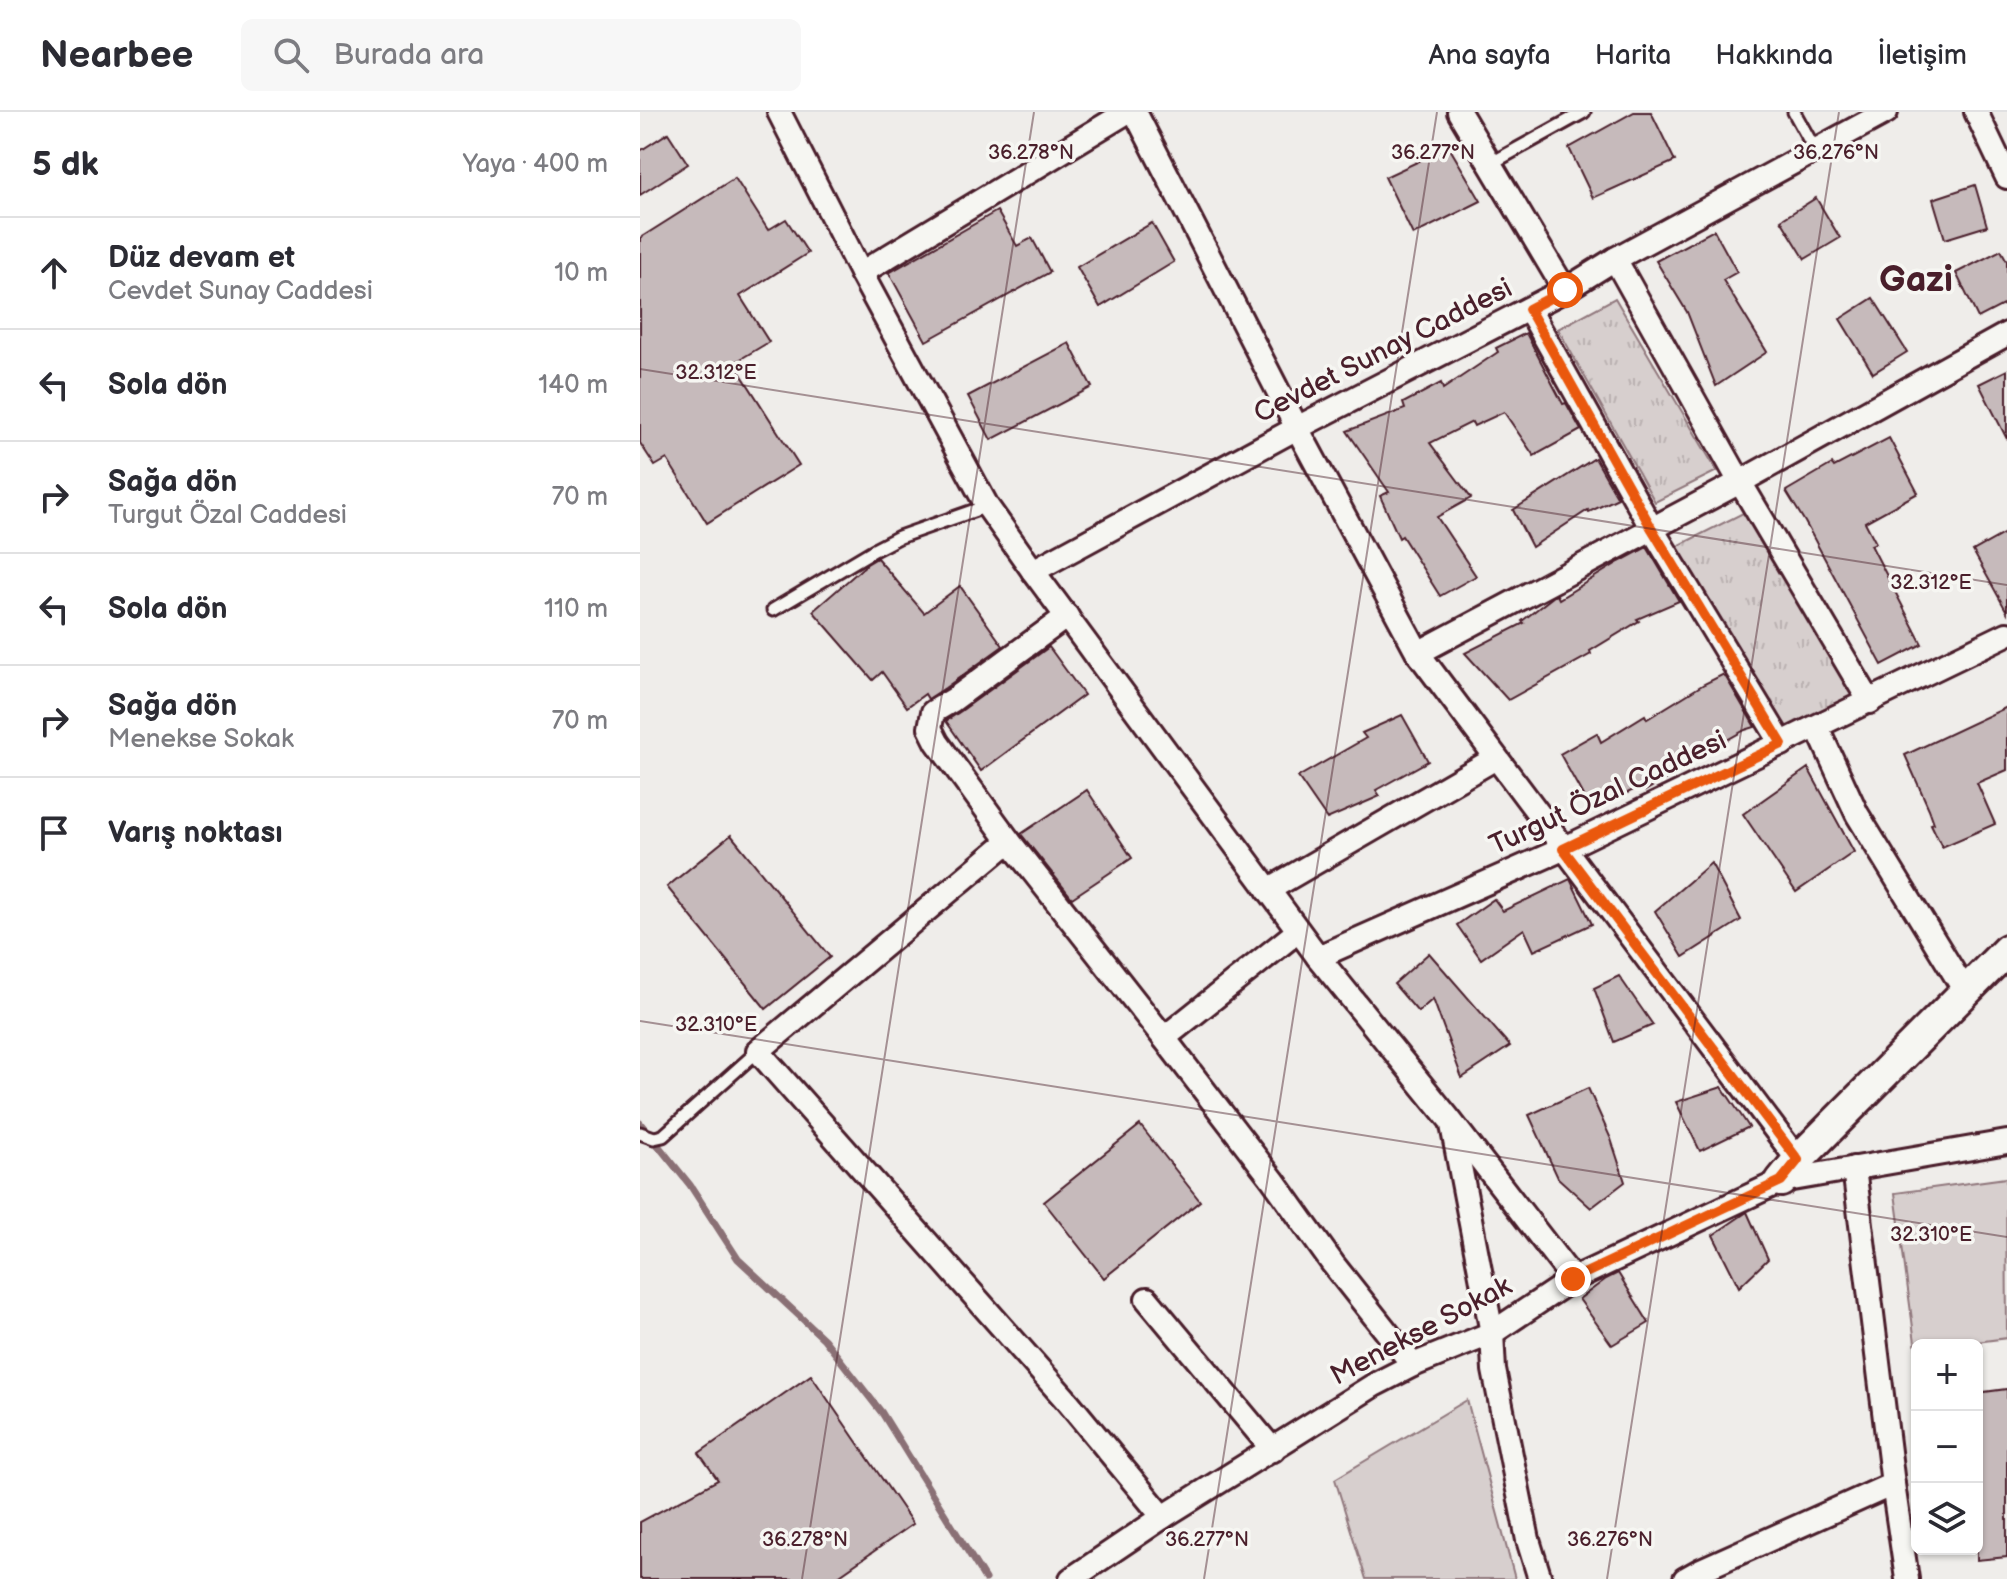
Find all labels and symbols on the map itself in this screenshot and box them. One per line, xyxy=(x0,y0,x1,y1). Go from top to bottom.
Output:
text: 36.278°N xyxy=(988,141,1074,165)
text: 36.277°N xyxy=(1391,141,1475,165)
text: 36.276°N xyxy=(1793,141,1879,165)
district label: Gazi xyxy=(1879,259,1953,302)
street label: Cevdet Sunay Caddesi xyxy=(1248,272,1518,430)
route start xyxy=(1547,272,1583,308)
text: 32.312°E xyxy=(675,361,757,385)
text: 32.312°E xyxy=(1890,571,1972,595)
street label: Turgut Özal Caddesi xyxy=(1484,723,1732,862)
text: 32.310°E xyxy=(675,1013,757,1037)
text: 32.310°E xyxy=(1890,1223,1972,1247)
route end xyxy=(1555,1261,1591,1297)
street label: Menekse Sokak xyxy=(1325,1269,1517,1393)
text: 36.278°N xyxy=(762,1528,848,1552)
text: 36.277°N xyxy=(1165,1528,1249,1552)
text: 36.276°N xyxy=(1567,1528,1653,1552)

